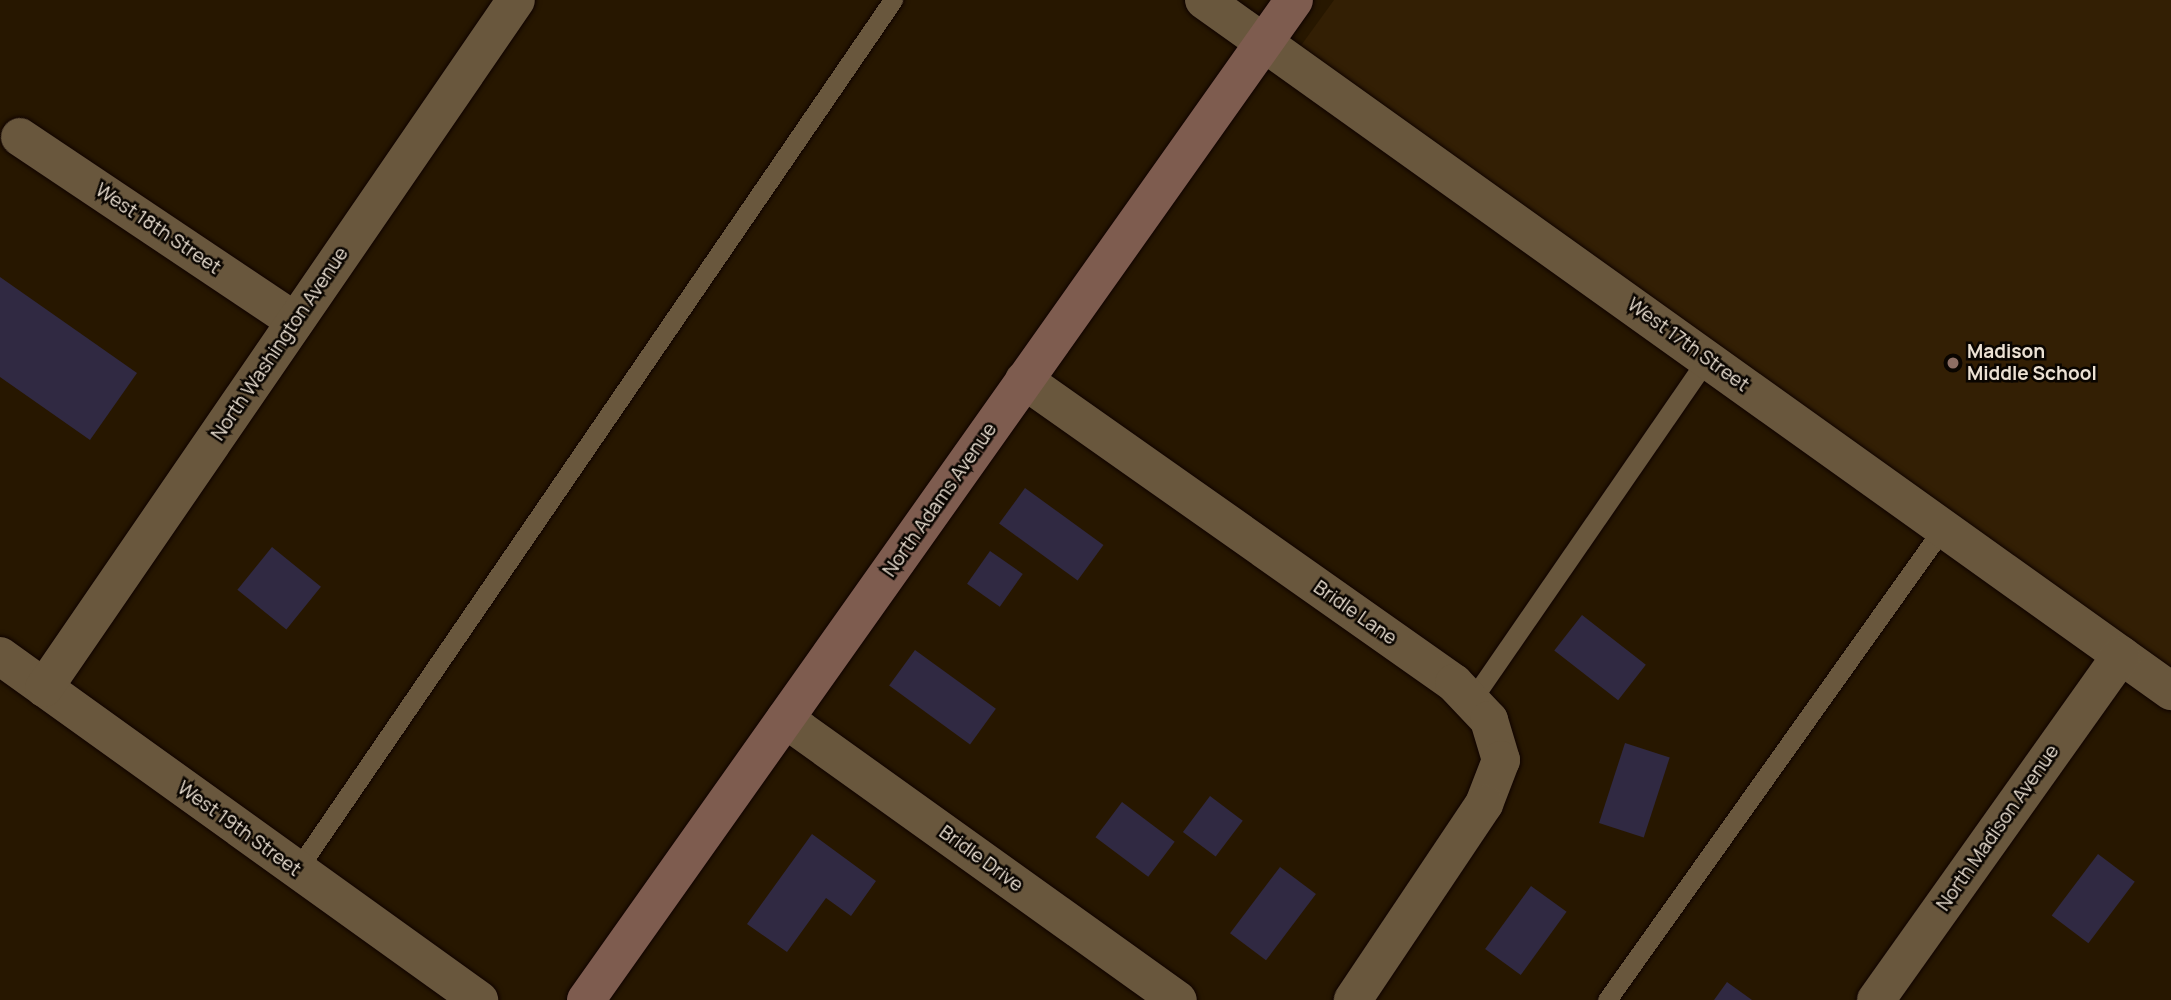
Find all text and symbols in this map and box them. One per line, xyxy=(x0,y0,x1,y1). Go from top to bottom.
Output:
street label: West 18th Street xyxy=(91,179,225,279)
street label: North Washington Avenue xyxy=(207,243,353,445)
street label: West 17th Street xyxy=(1623,293,1753,397)
place label: Madison Middle School xyxy=(1967,341,2097,385)
marker: Madison Middle School xyxy=(1945,355,1961,371)
street label: North Adams Avenue xyxy=(878,419,1002,581)
street label: Bridle Lane xyxy=(1309,576,1401,650)
street label: North Madison Avenue xyxy=(1932,741,2064,915)
street label: West 19th Street xyxy=(173,777,305,881)
street label: Bridle Drive xyxy=(935,821,1027,897)

